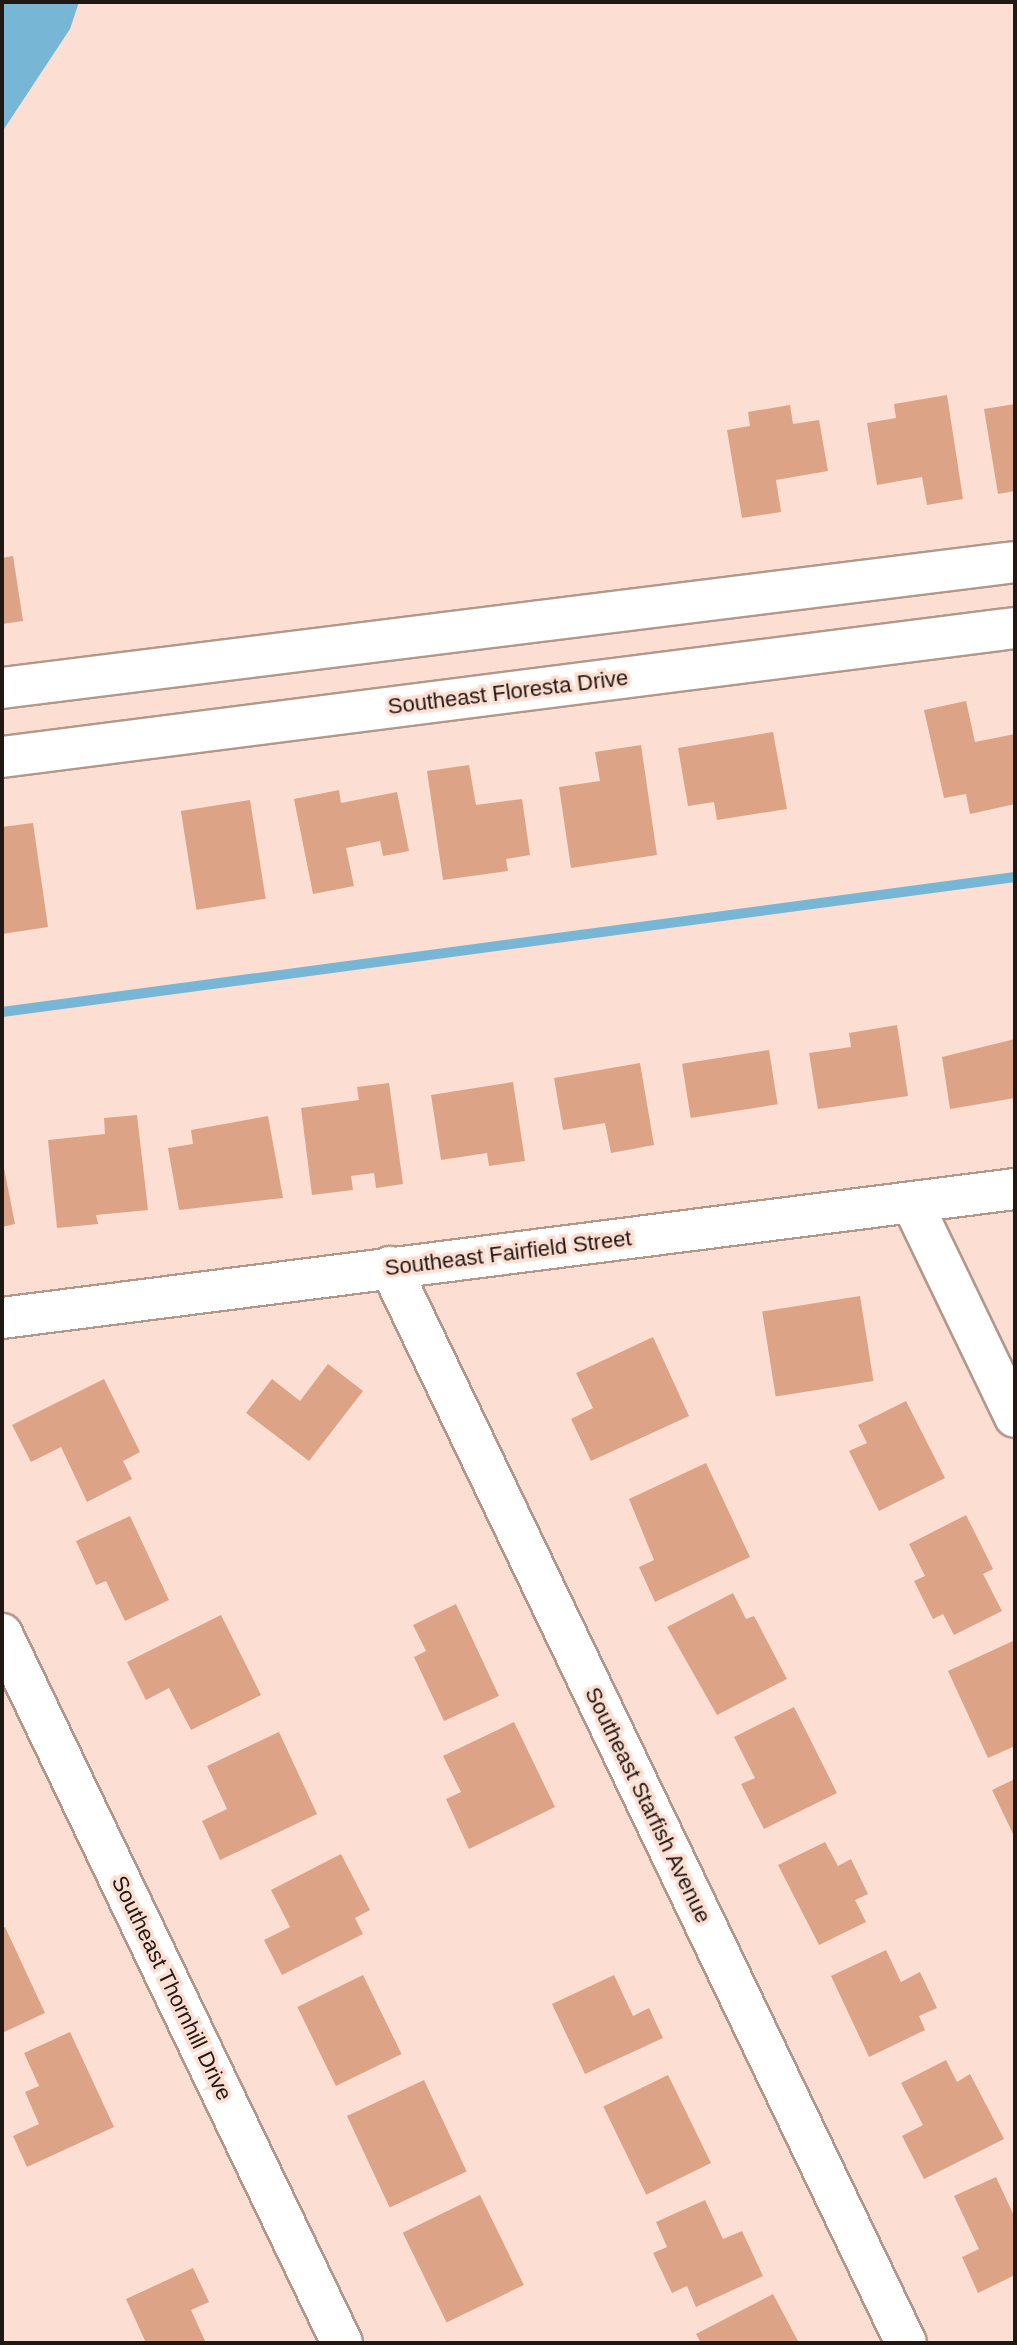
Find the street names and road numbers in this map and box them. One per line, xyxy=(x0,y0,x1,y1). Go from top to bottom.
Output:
street label: Southeast Floresta Drive xyxy=(386,664,630,720)
street label: Southeast Fairfield Street xyxy=(383,1225,633,1281)
street label: Southeast Starfish Avenue xyxy=(579,1682,717,1928)
street label: Southeast Thornhill Drive xyxy=(106,1871,238,2105)

